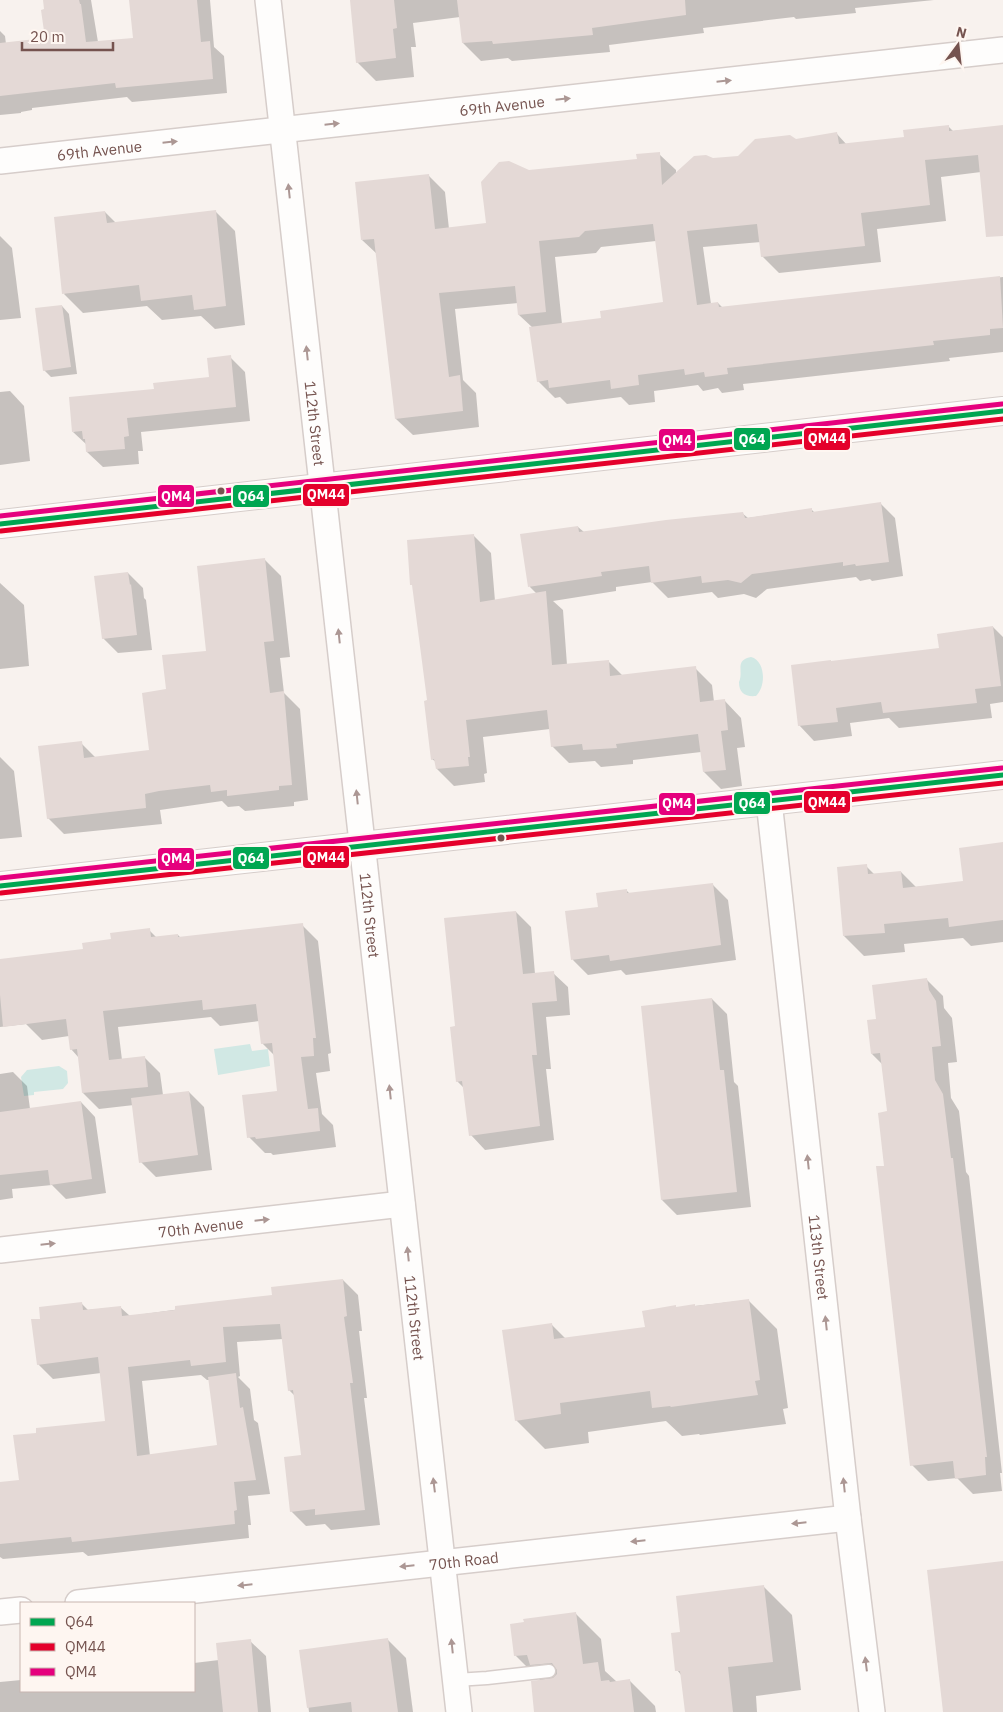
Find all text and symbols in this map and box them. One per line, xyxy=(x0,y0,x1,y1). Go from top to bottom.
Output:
scale bar xyxy=(22,20,114,52)
north arrow xyxy=(933,20,983,70)
text: N xyxy=(954,22,969,42)
text: 20 m xyxy=(30,27,65,46)
one-way arrow xyxy=(717,77,733,85)
street label: 69th Avenue xyxy=(458,91,545,120)
one-way arrow xyxy=(555,95,571,103)
one-way arrow xyxy=(324,120,340,128)
street label: 69th Avenue xyxy=(56,136,143,164)
one-way arrow xyxy=(163,138,179,146)
one-way arrow xyxy=(285,183,293,199)
one-way arrow xyxy=(303,344,311,360)
street label: 112th Street xyxy=(301,380,329,467)
line badge: Q64 xyxy=(733,427,771,451)
line badge: QM44 xyxy=(803,427,851,451)
line badge: QM4 xyxy=(658,428,696,452)
text: QM44 xyxy=(808,429,846,447)
text: Q64 xyxy=(739,430,765,448)
text: QM4 xyxy=(662,431,692,449)
line badge: QM44 xyxy=(302,483,350,507)
line badge: QM4 xyxy=(157,484,195,508)
line badge: Q64 xyxy=(232,484,270,508)
text: QM44 xyxy=(307,485,345,503)
unlabelled marker xyxy=(216,486,226,496)
text: QM4 xyxy=(161,487,191,505)
text: Q64 xyxy=(238,487,264,505)
one-way arrow xyxy=(335,627,343,643)
one-way arrow xyxy=(353,789,361,805)
line badge: QM44 xyxy=(803,790,851,814)
line badge: Q64 xyxy=(733,791,771,815)
line badge: QM4 xyxy=(658,792,696,816)
text: QM44 xyxy=(808,793,846,811)
text: QM4 xyxy=(662,794,692,812)
text: Q64 xyxy=(739,794,765,812)
unlabelled marker xyxy=(496,833,506,843)
line badge: QM44 xyxy=(302,845,350,869)
line badge: Q64 xyxy=(232,846,270,870)
line badge: QM4 xyxy=(157,847,195,871)
text: QM44 xyxy=(307,848,345,866)
text: QM4 xyxy=(161,849,191,867)
text: Q64 xyxy=(238,849,264,867)
street label: 112th Street xyxy=(356,872,384,959)
one-way arrow xyxy=(386,1084,394,1100)
one-way arrow xyxy=(804,1154,812,1170)
street label: 70th Avenue xyxy=(157,1213,244,1241)
street label: 113th Street xyxy=(805,1214,833,1301)
one-way arrow xyxy=(254,1216,270,1224)
one-way arrow xyxy=(41,1240,57,1248)
one-way arrow xyxy=(404,1245,412,1261)
street label: 112th Street xyxy=(401,1274,429,1361)
one-way arrow xyxy=(822,1315,830,1331)
one-way arrow xyxy=(430,1476,438,1492)
one-way arrow xyxy=(840,1477,848,1493)
one-way arrow xyxy=(791,1519,807,1527)
one-way arrow xyxy=(630,1537,646,1545)
street label: 70th Road xyxy=(428,1547,499,1574)
one-way arrow xyxy=(398,1562,414,1570)
one-way arrow xyxy=(237,1581,253,1589)
legend xyxy=(20,1602,195,1692)
text: Q64 xyxy=(65,1612,94,1631)
text: QM44 xyxy=(65,1637,106,1656)
one-way arrow xyxy=(448,1638,456,1654)
one-way arrow xyxy=(862,1655,870,1671)
text: QM4 xyxy=(65,1662,97,1681)

